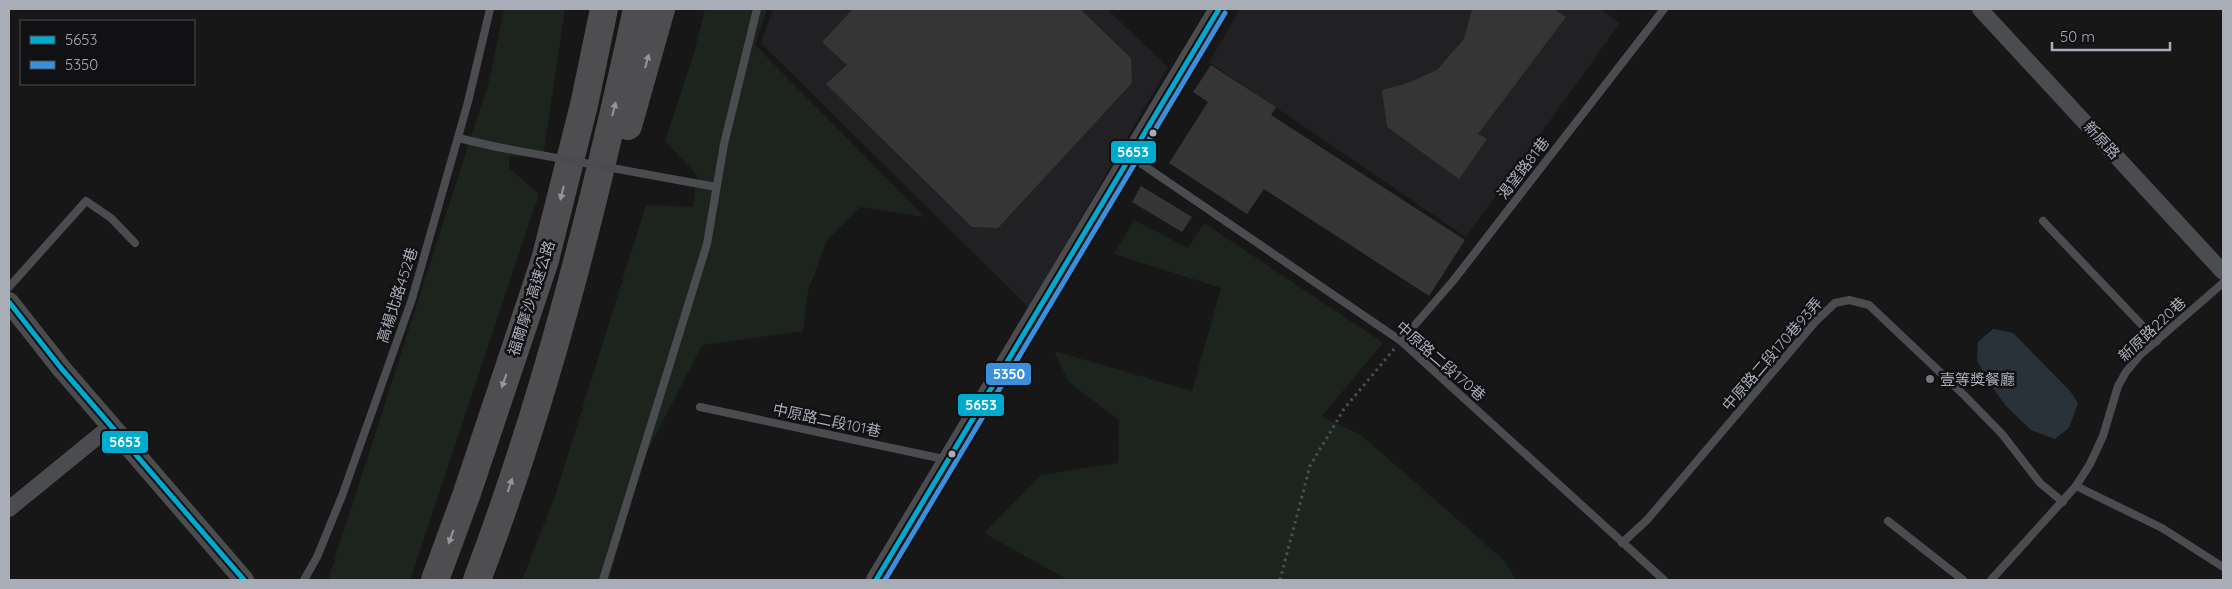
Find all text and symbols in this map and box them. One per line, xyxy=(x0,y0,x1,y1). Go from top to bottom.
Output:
legend xyxy=(20,20,195,85)
scale bar xyxy=(2052,20,2170,52)
text: 50 m xyxy=(2060,27,2095,46)
text: 5653 xyxy=(65,30,97,49)
one-way arrow xyxy=(643,53,651,68)
text: 5350 xyxy=(65,55,98,74)
one-way arrow xyxy=(610,102,618,117)
street label: 新原路 xyxy=(2080,117,2124,163)
unlabelled marker xyxy=(1148,128,1158,138)
street label: 渴望路81巷 xyxy=(1493,133,1553,203)
line badge: 5653 xyxy=(1110,140,1157,164)
text: 5653 xyxy=(1117,143,1149,161)
one-way arrow xyxy=(558,185,566,200)
street label: 福爾摩沙高速公路 xyxy=(503,238,559,358)
street label: 高楊北路452巷 xyxy=(373,245,421,345)
street label: 新原路220巷 xyxy=(2114,293,2190,365)
street label: 中原路二段170巷93弄 xyxy=(1718,294,1826,414)
street label: 中原路二段170巷 xyxy=(1392,317,1490,405)
line badge: 5350 xyxy=(985,362,1032,386)
text: 5350 xyxy=(993,365,1026,383)
place label: 壹等獎餐廳 xyxy=(1940,370,2015,389)
marker: 壹等獎餐廳 xyxy=(1924,373,1936,385)
one-way arrow xyxy=(500,374,507,389)
line badge: 5653 xyxy=(957,393,1005,417)
text: 5653 xyxy=(965,396,997,414)
street label: 中原路二段101巷 xyxy=(771,399,883,441)
line badge: 5653 xyxy=(101,430,149,454)
text: 5653 xyxy=(109,433,141,451)
unlabelled marker xyxy=(947,449,957,459)
one-way arrow xyxy=(507,477,515,492)
one-way arrow xyxy=(447,530,455,545)

